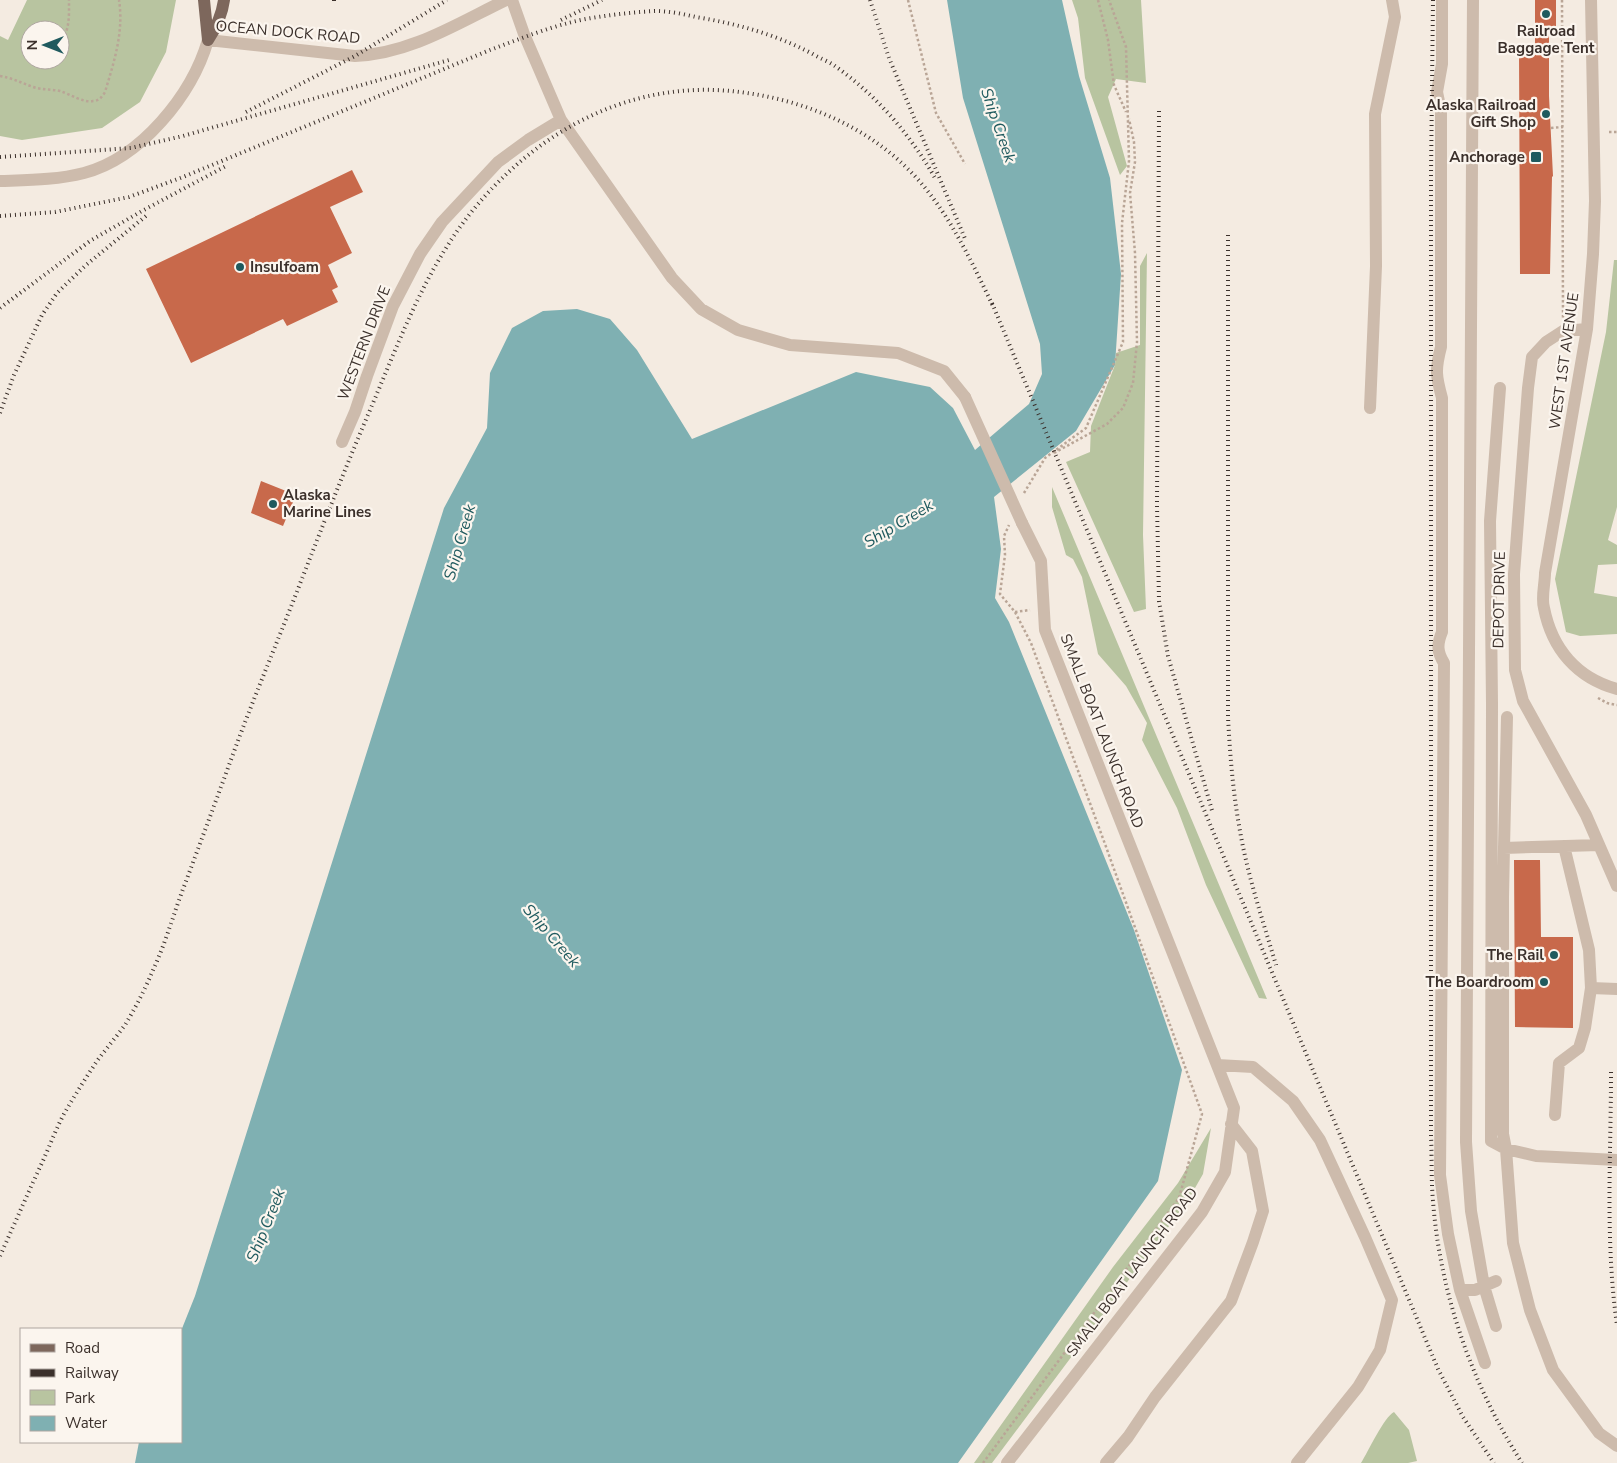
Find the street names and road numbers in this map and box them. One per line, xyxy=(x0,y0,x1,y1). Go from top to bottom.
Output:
street label: OCEAN DOCK ROAD xyxy=(215,16,361,48)
street label: WESTERN DRIVE xyxy=(333,283,395,403)
street label: WEST 1ST AVENUE xyxy=(1545,291,1583,431)
street label: DEPOT DRIVE xyxy=(1488,551,1510,649)
street label: SMALL BOAT LAUNCH ROAD xyxy=(1056,631,1148,831)
street label: SMALL BOAT LAUNCH ROAD xyxy=(1062,1183,1202,1361)

